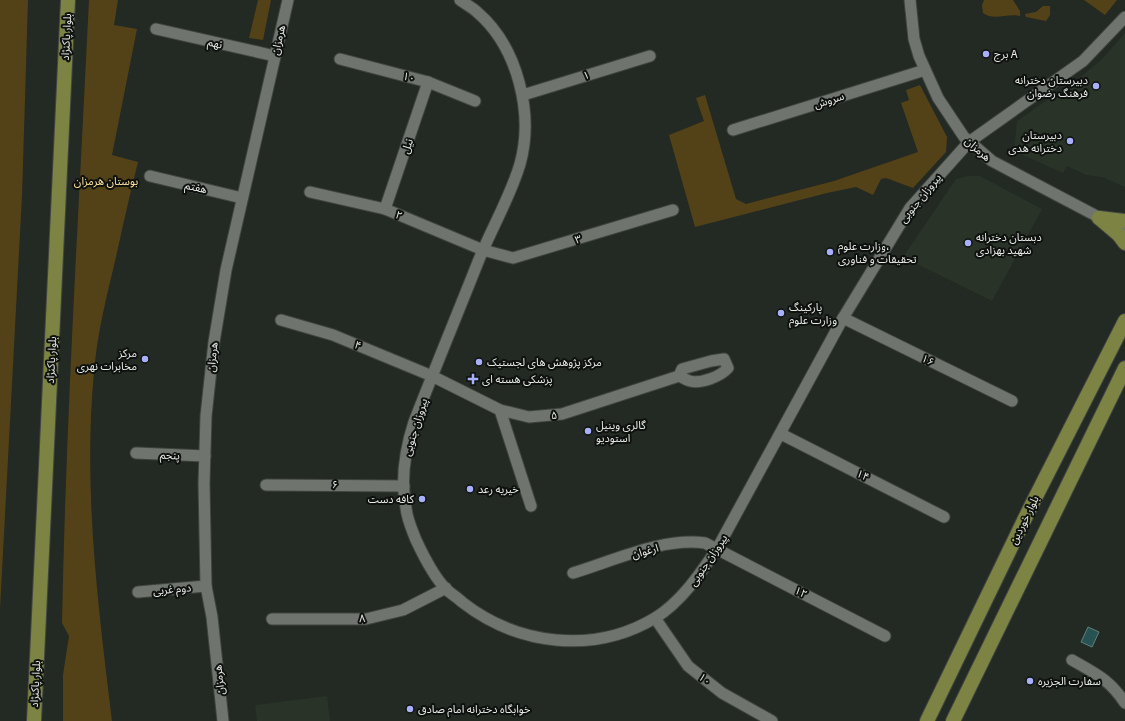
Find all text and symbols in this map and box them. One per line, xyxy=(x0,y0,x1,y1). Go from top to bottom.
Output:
street label: بلوار پاکنژاد xyxy=(58,13,75,61)
street label: هرمزان xyxy=(268,24,288,56)
street label: نهم xyxy=(206,35,224,53)
place label: برج A xyxy=(994,47,1018,62)
marker: برج A xyxy=(981,49,991,59)
street label: ۱ xyxy=(581,67,591,82)
street label: ۱۰ xyxy=(401,69,417,84)
place label: دبیرستان دخترانه فرهنگ رضوان xyxy=(1015,73,1088,100)
marker: دبیرستان دخترانه فرهنگ رضوان xyxy=(1091,81,1101,91)
street label: سروش xyxy=(812,88,846,111)
place label: دبیرستان دخترانه هدی xyxy=(1008,128,1062,155)
street label: هرمزان xyxy=(962,134,994,164)
marker: دبیرستان دخترانه هدی xyxy=(1065,136,1075,146)
street label: نیل xyxy=(398,137,416,155)
street label: پیروزان جنوبی xyxy=(896,170,945,226)
park label: بوستان هرمزان xyxy=(74,174,138,188)
street label: هفتم xyxy=(183,178,208,198)
street label: ۲ xyxy=(394,207,405,222)
place label: دبستان دخترانه شهید بهزادی xyxy=(976,230,1042,257)
street label: ۳ xyxy=(573,231,583,246)
marker: دبستان دخترانه شهید بهزادی xyxy=(963,238,973,248)
place label: وزارت علوم، تحقیقات و فناوری xyxy=(838,239,916,266)
marker: وزارت علوم، تحقیقات و فناوری xyxy=(825,247,835,257)
place label: پارکینگ وزارت علوم xyxy=(789,300,837,328)
marker: پارکینگ وزارت علوم xyxy=(776,308,786,318)
street label: بلوار پاکنژاد xyxy=(43,336,60,384)
street label: ۴ xyxy=(353,337,364,352)
street label: هرمزان xyxy=(203,341,221,373)
place label: مرکز مخابرات نهری xyxy=(77,346,137,373)
street label: ۱۶ xyxy=(920,351,937,368)
marker: مرکز مخابرات نهری xyxy=(140,354,150,364)
place label: مرکز پژوهش های لجستیک xyxy=(487,355,602,370)
marker: مرکز پژوهش های لجستیک xyxy=(474,357,484,367)
place label: پزشکی هسته ای xyxy=(482,372,553,387)
marker: پزشکی هسته ای xyxy=(467,373,479,385)
street label: پیروزان جنوبی xyxy=(400,396,431,458)
street label: ۵ xyxy=(550,408,558,421)
place label: گالری وینیل استودیو xyxy=(596,418,646,445)
marker: گالری وینیل استودیو xyxy=(583,426,593,436)
street label: پنجم xyxy=(159,447,180,465)
street label: ۱۴ xyxy=(855,466,872,483)
street label: ۶ xyxy=(332,478,338,491)
place label: خیریه رعد xyxy=(478,482,519,496)
marker: خیریه رعد xyxy=(465,484,475,494)
place label: کافه دست xyxy=(368,492,414,505)
street label: بلوار خوردین xyxy=(1006,493,1042,547)
marker: کافه دست xyxy=(417,494,427,504)
street label: پیروزان جنوبی xyxy=(686,531,731,589)
street label: ارغوان xyxy=(630,541,660,561)
street label: دوم غربی xyxy=(152,580,192,599)
street label: ۱۲ xyxy=(793,583,810,600)
street label: ۸ xyxy=(358,611,366,624)
street label: بلوار پاکنژاد xyxy=(27,660,44,708)
street label: هرمزان xyxy=(210,664,228,696)
street label: ۱۰ xyxy=(696,670,714,688)
place label: سفارت الجزیره xyxy=(1038,674,1101,688)
marker: سفارت الجزیره xyxy=(1025,676,1035,686)
place label: خوابگاه دخترانه امام صادق xyxy=(418,702,531,717)
marker: خوابگاه دخترانه امام صادق xyxy=(405,704,415,714)

